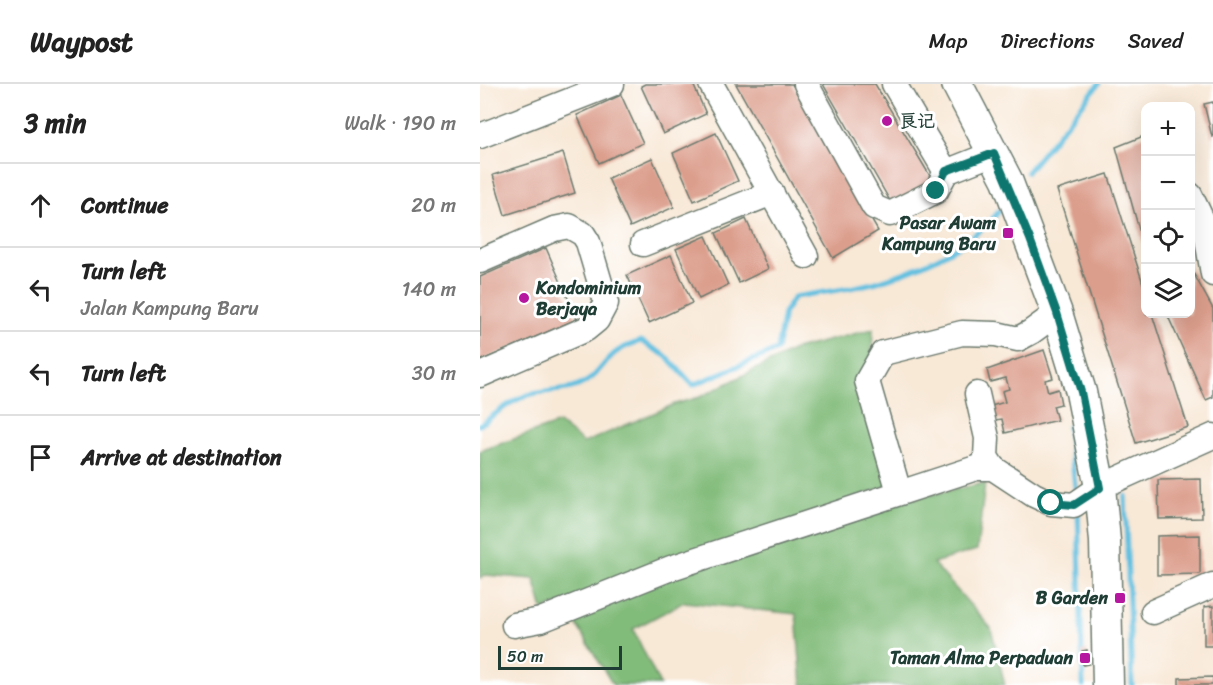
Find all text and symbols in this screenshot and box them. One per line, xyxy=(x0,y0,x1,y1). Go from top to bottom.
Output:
text: Waypost xyxy=(30,17,133,66)
text: Map xyxy=(929,22,967,60)
text: Directions xyxy=(1000,22,1095,60)
text: Saved xyxy=(1128,22,1183,60)
text: 3 min xyxy=(24,100,86,146)
map controls xyxy=(1141,102,1195,318)
button: + xyxy=(1141,102,1195,156)
place label: 良记 xyxy=(899,105,935,137)
text: Walk · 190 m xyxy=(344,106,456,141)
marker: 良记 xyxy=(880,114,894,128)
button: − xyxy=(1141,156,1195,210)
route end xyxy=(922,177,948,203)
text: Continue xyxy=(81,186,169,225)
text: 20 m xyxy=(411,188,456,223)
icon: ahead xyxy=(24,189,57,222)
place label: Pasar Awam Kampung Baru xyxy=(881,207,996,260)
button: locate xyxy=(1141,210,1195,264)
marker: Pasar Awam Kampung Baru xyxy=(1001,226,1015,240)
text: Turn left xyxy=(81,252,166,291)
button: layers xyxy=(1141,264,1195,318)
text: 140 m xyxy=(402,272,456,307)
place label: Kondominium Berjaya xyxy=(535,272,642,325)
icon: left xyxy=(24,273,57,306)
text: Jalan Kampung Baru xyxy=(81,291,259,326)
marker: Kondominium Berjaya xyxy=(517,291,531,305)
text: Turn left xyxy=(81,354,166,393)
text: 30 m xyxy=(412,356,456,391)
icon: left xyxy=(24,357,57,390)
text: Arrive at destination xyxy=(81,438,282,477)
icon: arrive xyxy=(24,441,57,474)
route start xyxy=(1037,489,1063,515)
place label: B Garden xyxy=(1036,582,1108,614)
marker: B Garden xyxy=(1113,591,1127,605)
text: 50 m xyxy=(507,642,543,671)
place label: Taman Alma Perpaduan xyxy=(890,642,1073,674)
scale bar xyxy=(498,643,622,670)
marker: Taman Alma Perpaduan xyxy=(1078,651,1092,665)

